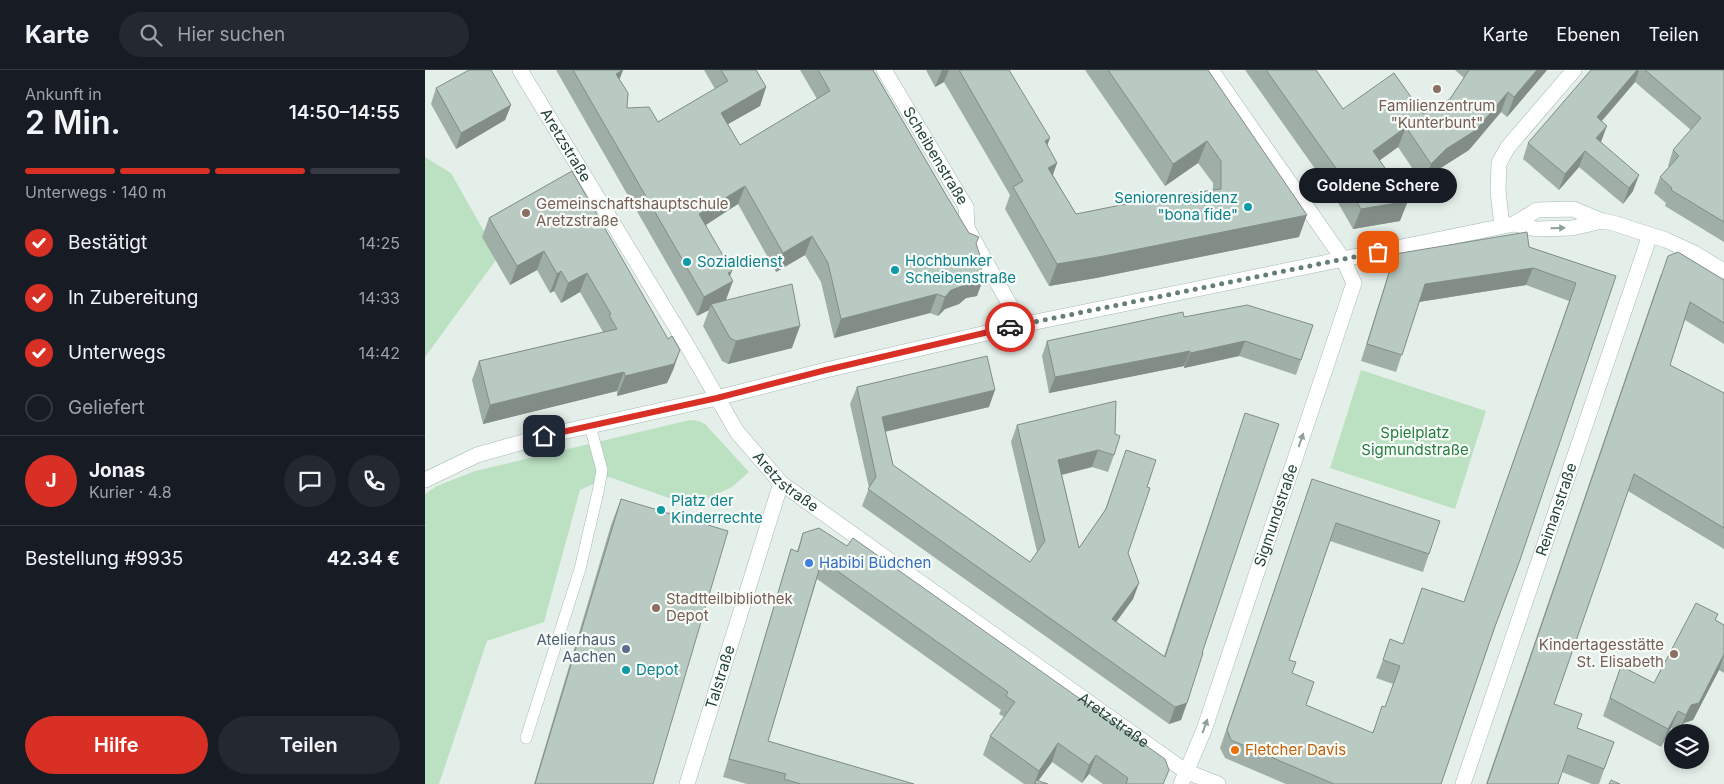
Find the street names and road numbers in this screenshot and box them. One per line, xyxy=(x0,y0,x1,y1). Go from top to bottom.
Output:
street label: Scheibenstraße xyxy=(899,103,972,208)
street label: Aretzstraße xyxy=(537,105,596,185)
street label: Aretzstraße xyxy=(749,447,823,516)
street label: Reimanstraße xyxy=(1531,460,1581,558)
street label: Sigmundstraße xyxy=(1249,461,1302,569)
street label: Talstraße xyxy=(701,643,739,711)
street label: Aretzstraße xyxy=(1075,688,1153,751)

